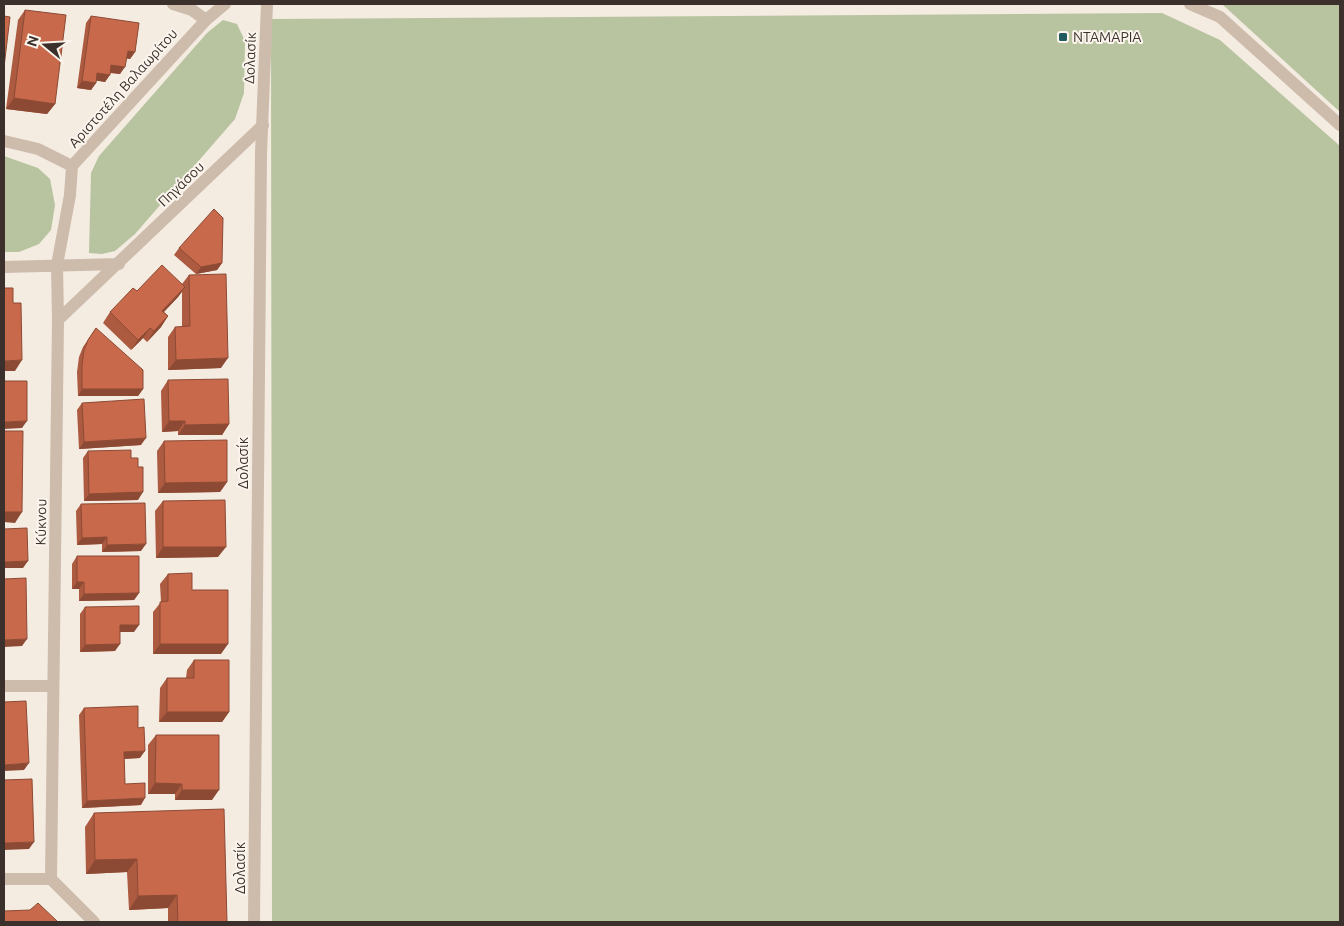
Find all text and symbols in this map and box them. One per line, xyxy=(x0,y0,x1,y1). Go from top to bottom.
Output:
north arrow xyxy=(20,20,70,70)
street label: Αριστοτέλη Βαλαωρίτου xyxy=(65,25,181,151)
place label: ΝΤΑΜΑΡΙΑ xyxy=(1073,29,1141,45)
marker: ΝΤΑΜΑΡΙΑ xyxy=(1057,31,1069,43)
street label: Δολασίκ xyxy=(241,32,259,84)
text: N xyxy=(23,34,42,48)
street label: Πηγάσου xyxy=(155,158,207,210)
street label: Δολασίκ xyxy=(235,437,251,489)
street label: Κύκνου xyxy=(33,499,49,545)
street label: Δολασίκ xyxy=(232,842,248,894)

